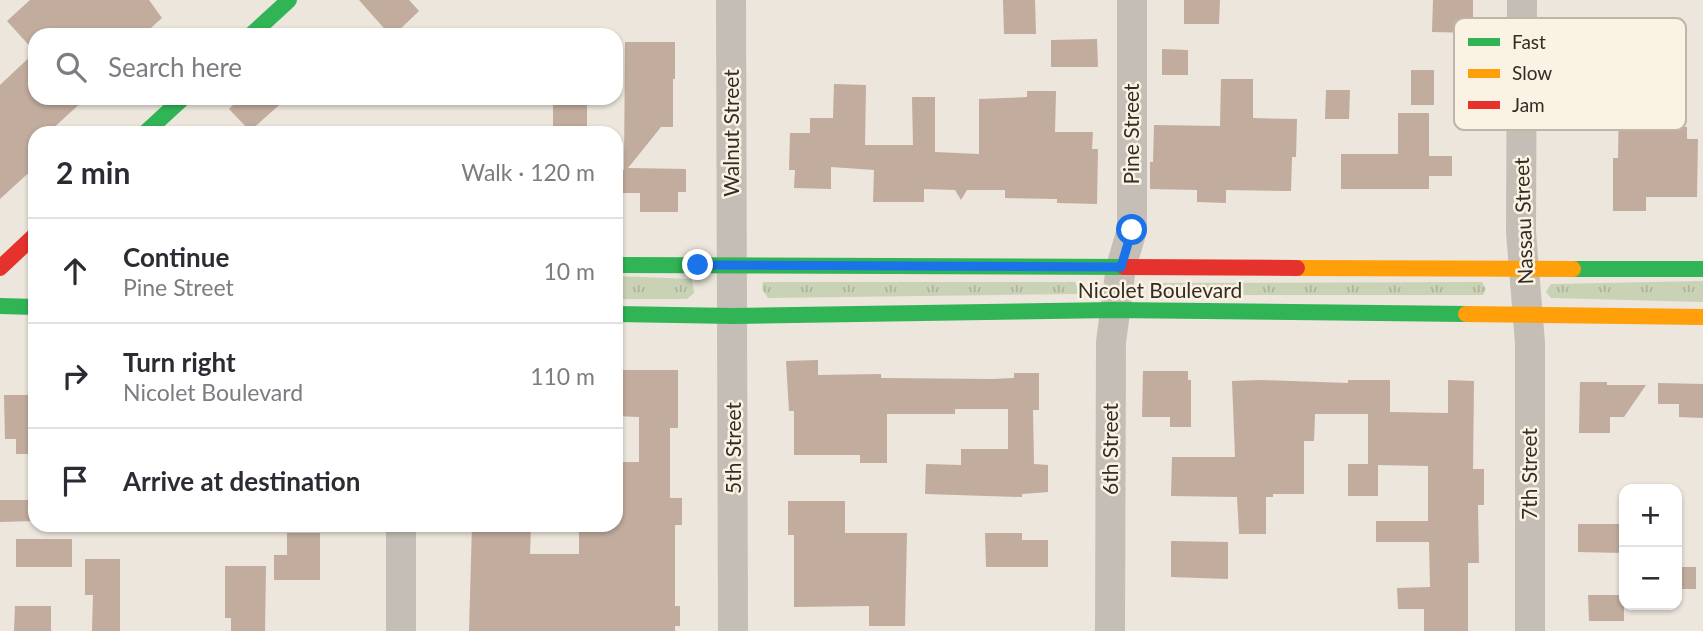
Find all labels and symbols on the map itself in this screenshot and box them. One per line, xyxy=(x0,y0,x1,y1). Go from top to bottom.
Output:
legend xyxy=(1454,18,1686,130)
text: Fast xyxy=(1512,30,1546,53)
text: Slow xyxy=(1512,61,1552,84)
street label: Walnut Street xyxy=(718,69,743,197)
street label: Pine Street xyxy=(1118,83,1143,185)
text: Jam xyxy=(1512,93,1545,116)
street label: Nassau Street xyxy=(1508,157,1537,285)
route start xyxy=(1116,214,1147,245)
route end xyxy=(682,249,713,280)
street label: Nicolet Boulevard xyxy=(1078,277,1242,302)
street label: 5th Street xyxy=(720,401,745,494)
street label: 6th Street xyxy=(1097,402,1122,495)
street label: 7th Street xyxy=(1516,427,1541,520)

